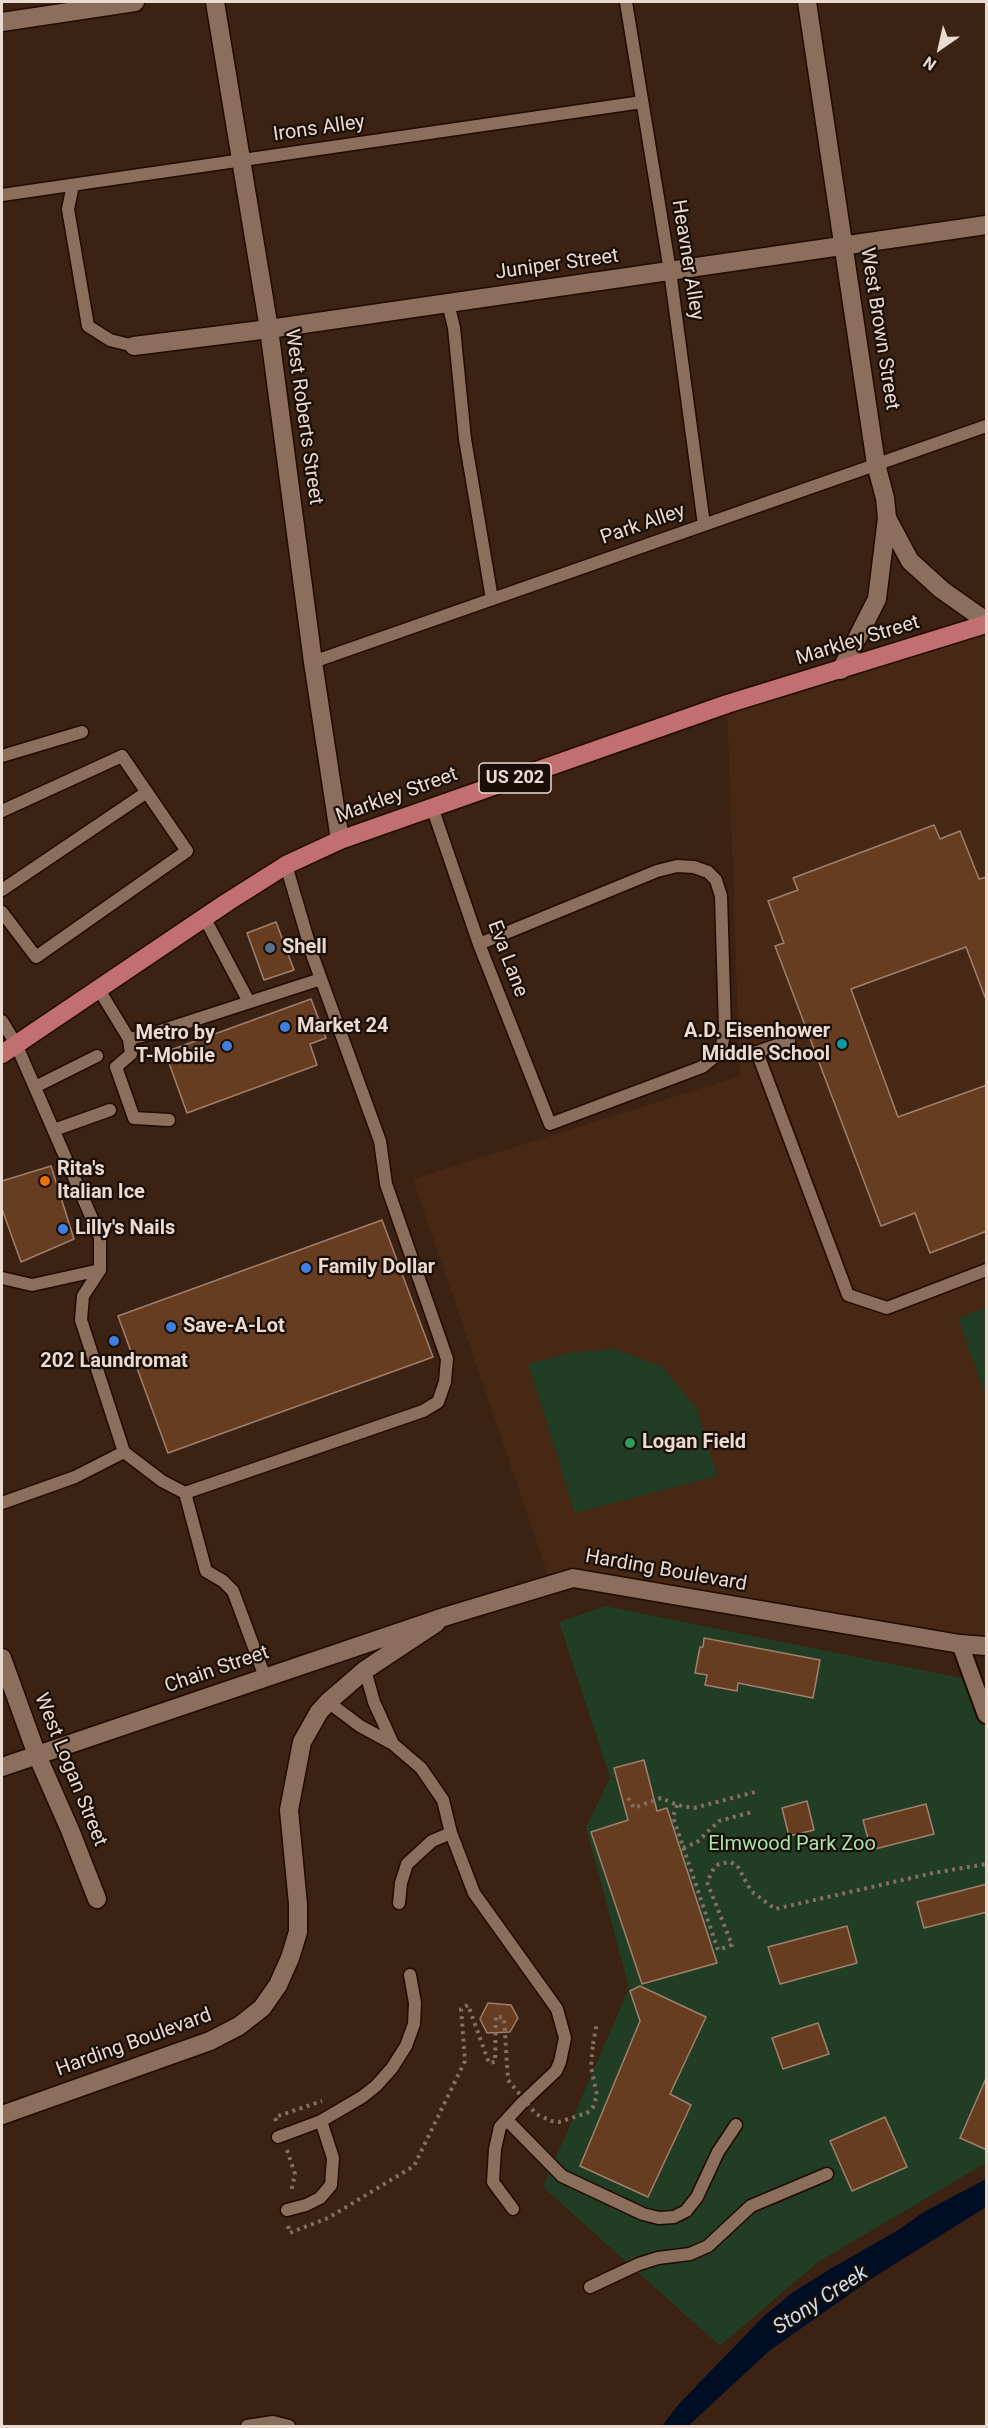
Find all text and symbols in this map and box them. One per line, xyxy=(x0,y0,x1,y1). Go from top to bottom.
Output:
north arrow xyxy=(910,18,970,78)
text: N xyxy=(920,52,940,74)
street label: Irons Alley xyxy=(272,111,366,147)
street label: Heavner Alley xyxy=(666,198,708,322)
street label: Juniper Street xyxy=(494,244,620,286)
street label: West Brown Street xyxy=(854,246,904,412)
street label: West Roberts Street xyxy=(279,328,327,506)
street label: Park Alley xyxy=(598,499,688,551)
street label: Markley Street xyxy=(793,611,923,671)
street label: Markley Street xyxy=(333,763,461,829)
road number: US 202 xyxy=(479,763,551,793)
street label: Eva Lane xyxy=(481,917,533,1001)
place label: Shell xyxy=(282,936,327,960)
marker: Shell xyxy=(263,941,277,955)
place label: Market 24 xyxy=(297,1015,389,1039)
marker: Market 24 xyxy=(278,1020,292,1034)
place label: A.D. Eisenhower Middle School xyxy=(684,1020,830,1067)
place label: Metro by T-Mobile xyxy=(135,1022,215,1069)
marker: A.D. Eisenhower Middle School xyxy=(835,1037,849,1051)
marker: Metro by T-Mobile xyxy=(220,1039,234,1053)
place label: Rita's Italian Ice xyxy=(57,1158,145,1205)
marker: Rita's Italian Ice xyxy=(38,1174,52,1188)
place label: Lilly's Nails xyxy=(75,1217,175,1241)
marker: Lilly's Nails xyxy=(56,1222,70,1236)
place label: Family Dollar xyxy=(318,1256,435,1280)
marker: Family Dollar xyxy=(299,1261,313,1275)
place label: Save-A-Lot xyxy=(183,1315,285,1339)
marker: Save-A-Lot xyxy=(164,1320,178,1334)
marker: 202 Laundromat xyxy=(107,1334,121,1348)
place label: 202 Laundromat xyxy=(40,1350,188,1374)
place label: Logan Field xyxy=(642,1431,746,1455)
marker: Logan Field xyxy=(623,1436,637,1450)
street label: Harding Boulevard xyxy=(583,1545,749,1597)
street label: Chain Street xyxy=(162,1641,272,1699)
street label: West Logan Street xyxy=(28,1690,112,1850)
park label: Elmwood Park Zoo xyxy=(708,1833,876,1857)
street label: Harding Boulevard xyxy=(53,2004,215,2082)
water label: Stony Creek xyxy=(769,2261,873,2341)

